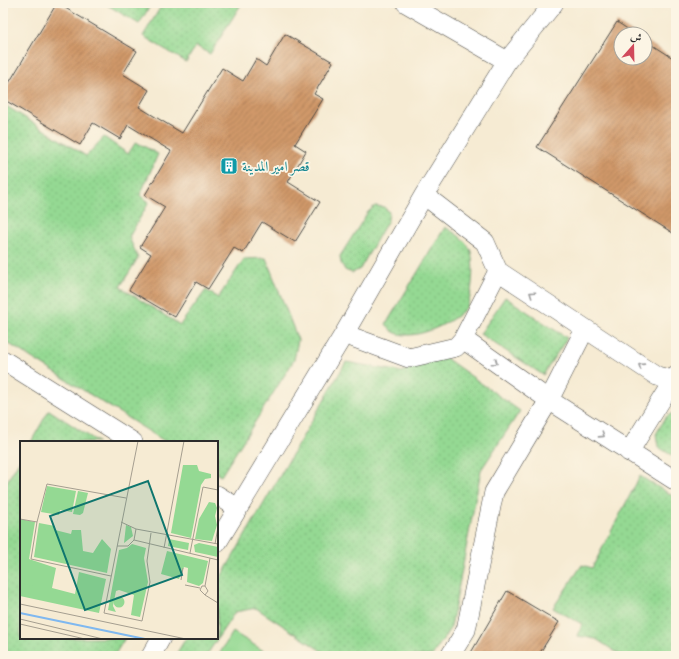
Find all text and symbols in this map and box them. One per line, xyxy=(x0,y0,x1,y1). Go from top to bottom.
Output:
north arrow xyxy=(613,26,653,66)
text: ش xyxy=(629,29,644,45)
building icon: قصر امير المدينة xyxy=(219,156,239,176)
place label: قصر امير المدينة xyxy=(242,158,310,176)
one-way arrow xyxy=(530,292,537,299)
one-way arrow xyxy=(491,357,498,365)
one-way arrow xyxy=(638,363,645,371)
one-way arrow xyxy=(598,430,605,437)
inset map xyxy=(20,441,218,639)

